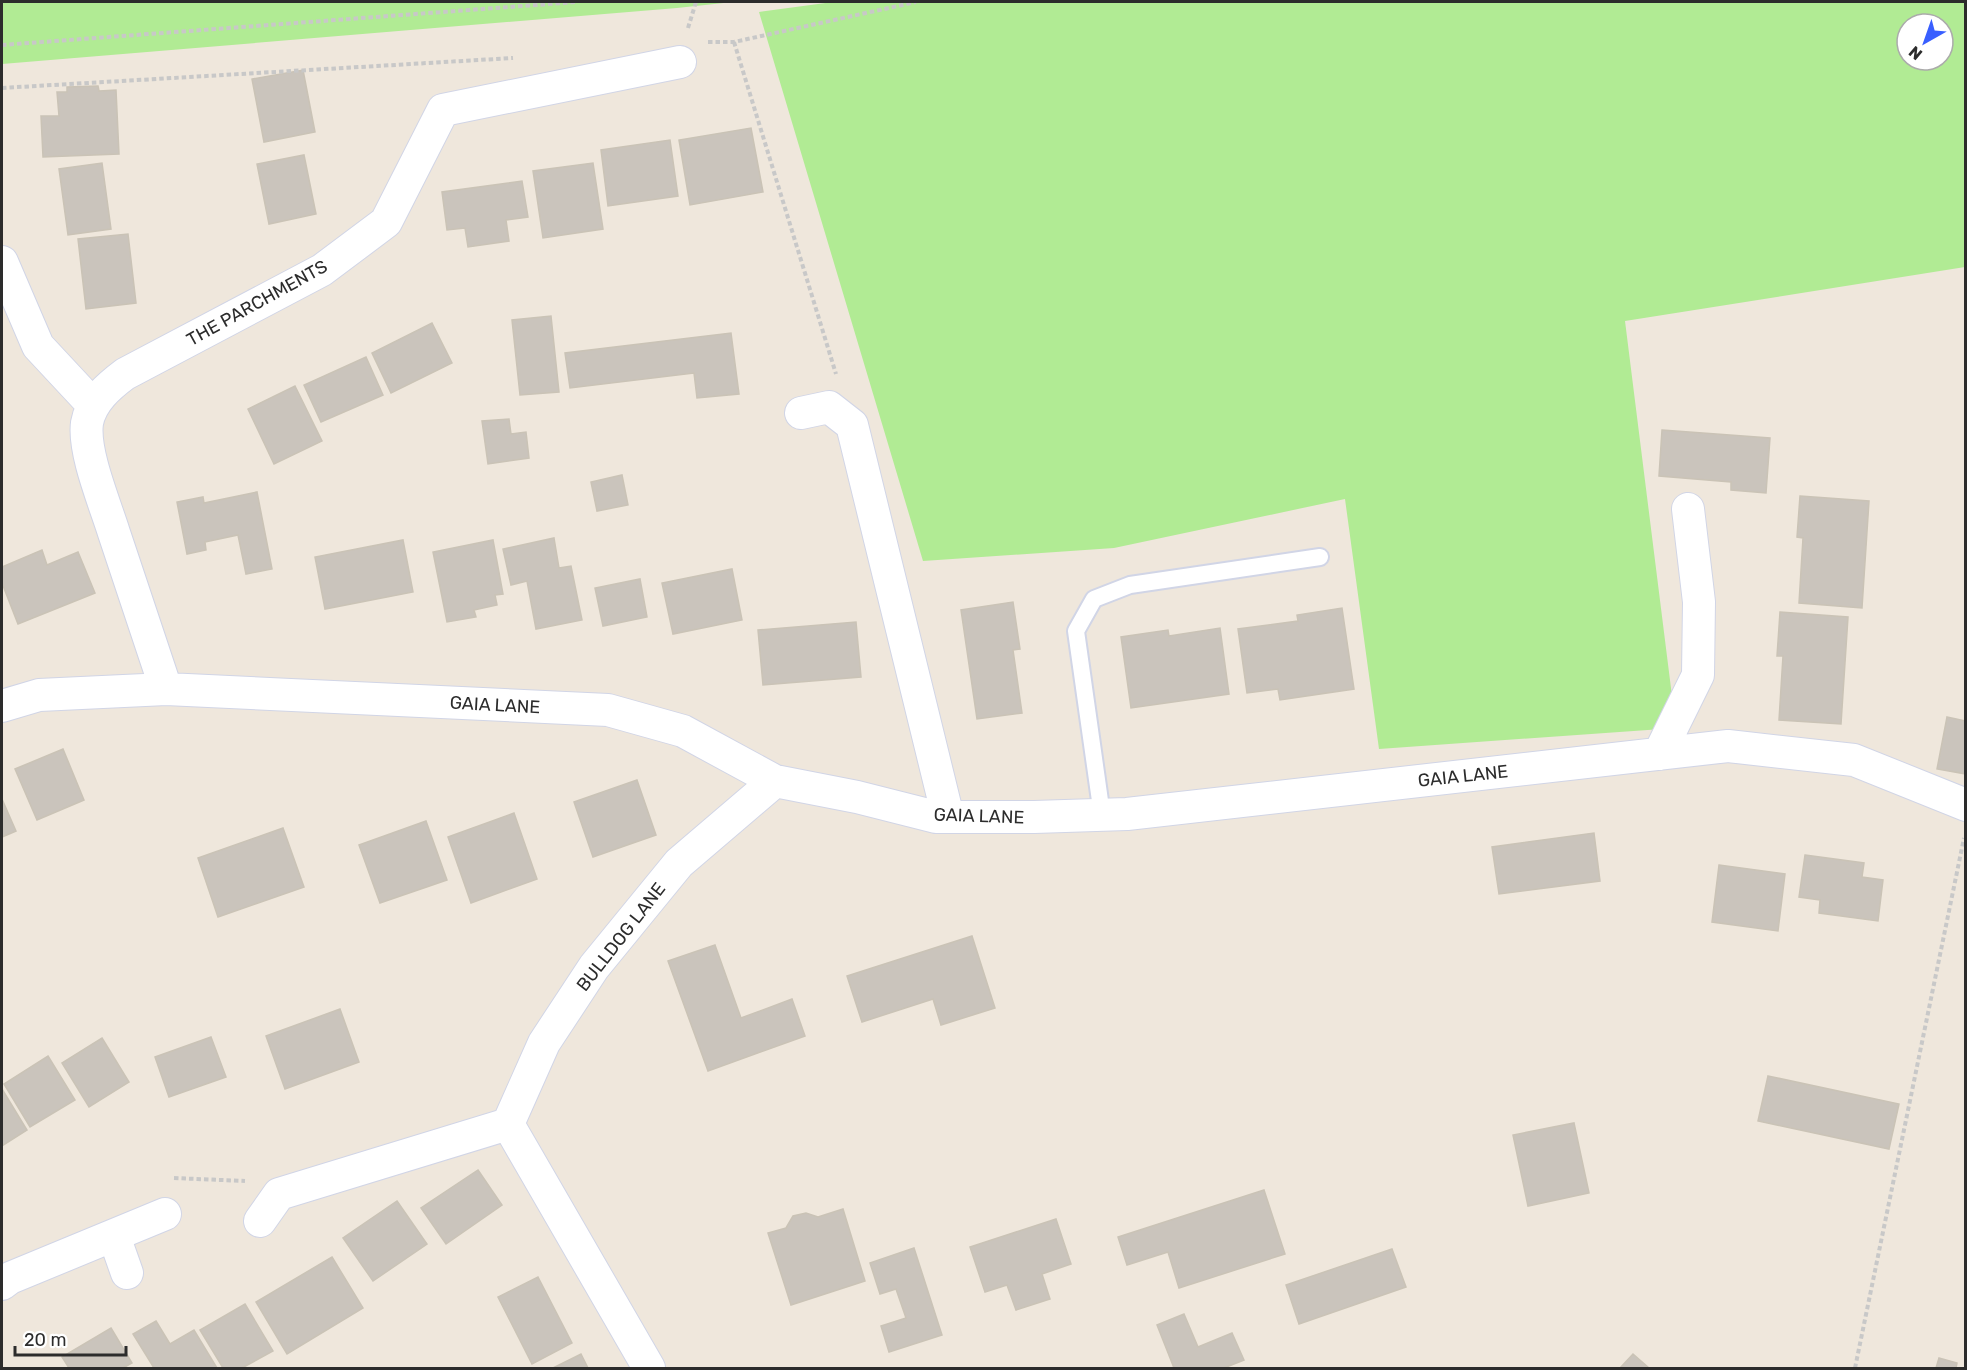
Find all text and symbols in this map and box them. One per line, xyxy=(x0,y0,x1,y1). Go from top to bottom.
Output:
north arrow xyxy=(1895,12,1955,72)
text: N xyxy=(1905,42,1926,64)
street label: THE PARCHMENTS xyxy=(183,255,331,351)
street label: GAIA LANE xyxy=(449,692,541,718)
street label: GAIA LANE xyxy=(1417,760,1509,792)
street label: GAIA LANE xyxy=(933,803,1025,829)
street label: BULLDOG LANE xyxy=(572,878,670,996)
scale bar xyxy=(15,1319,126,1357)
text: 20 m xyxy=(24,1329,66,1351)

